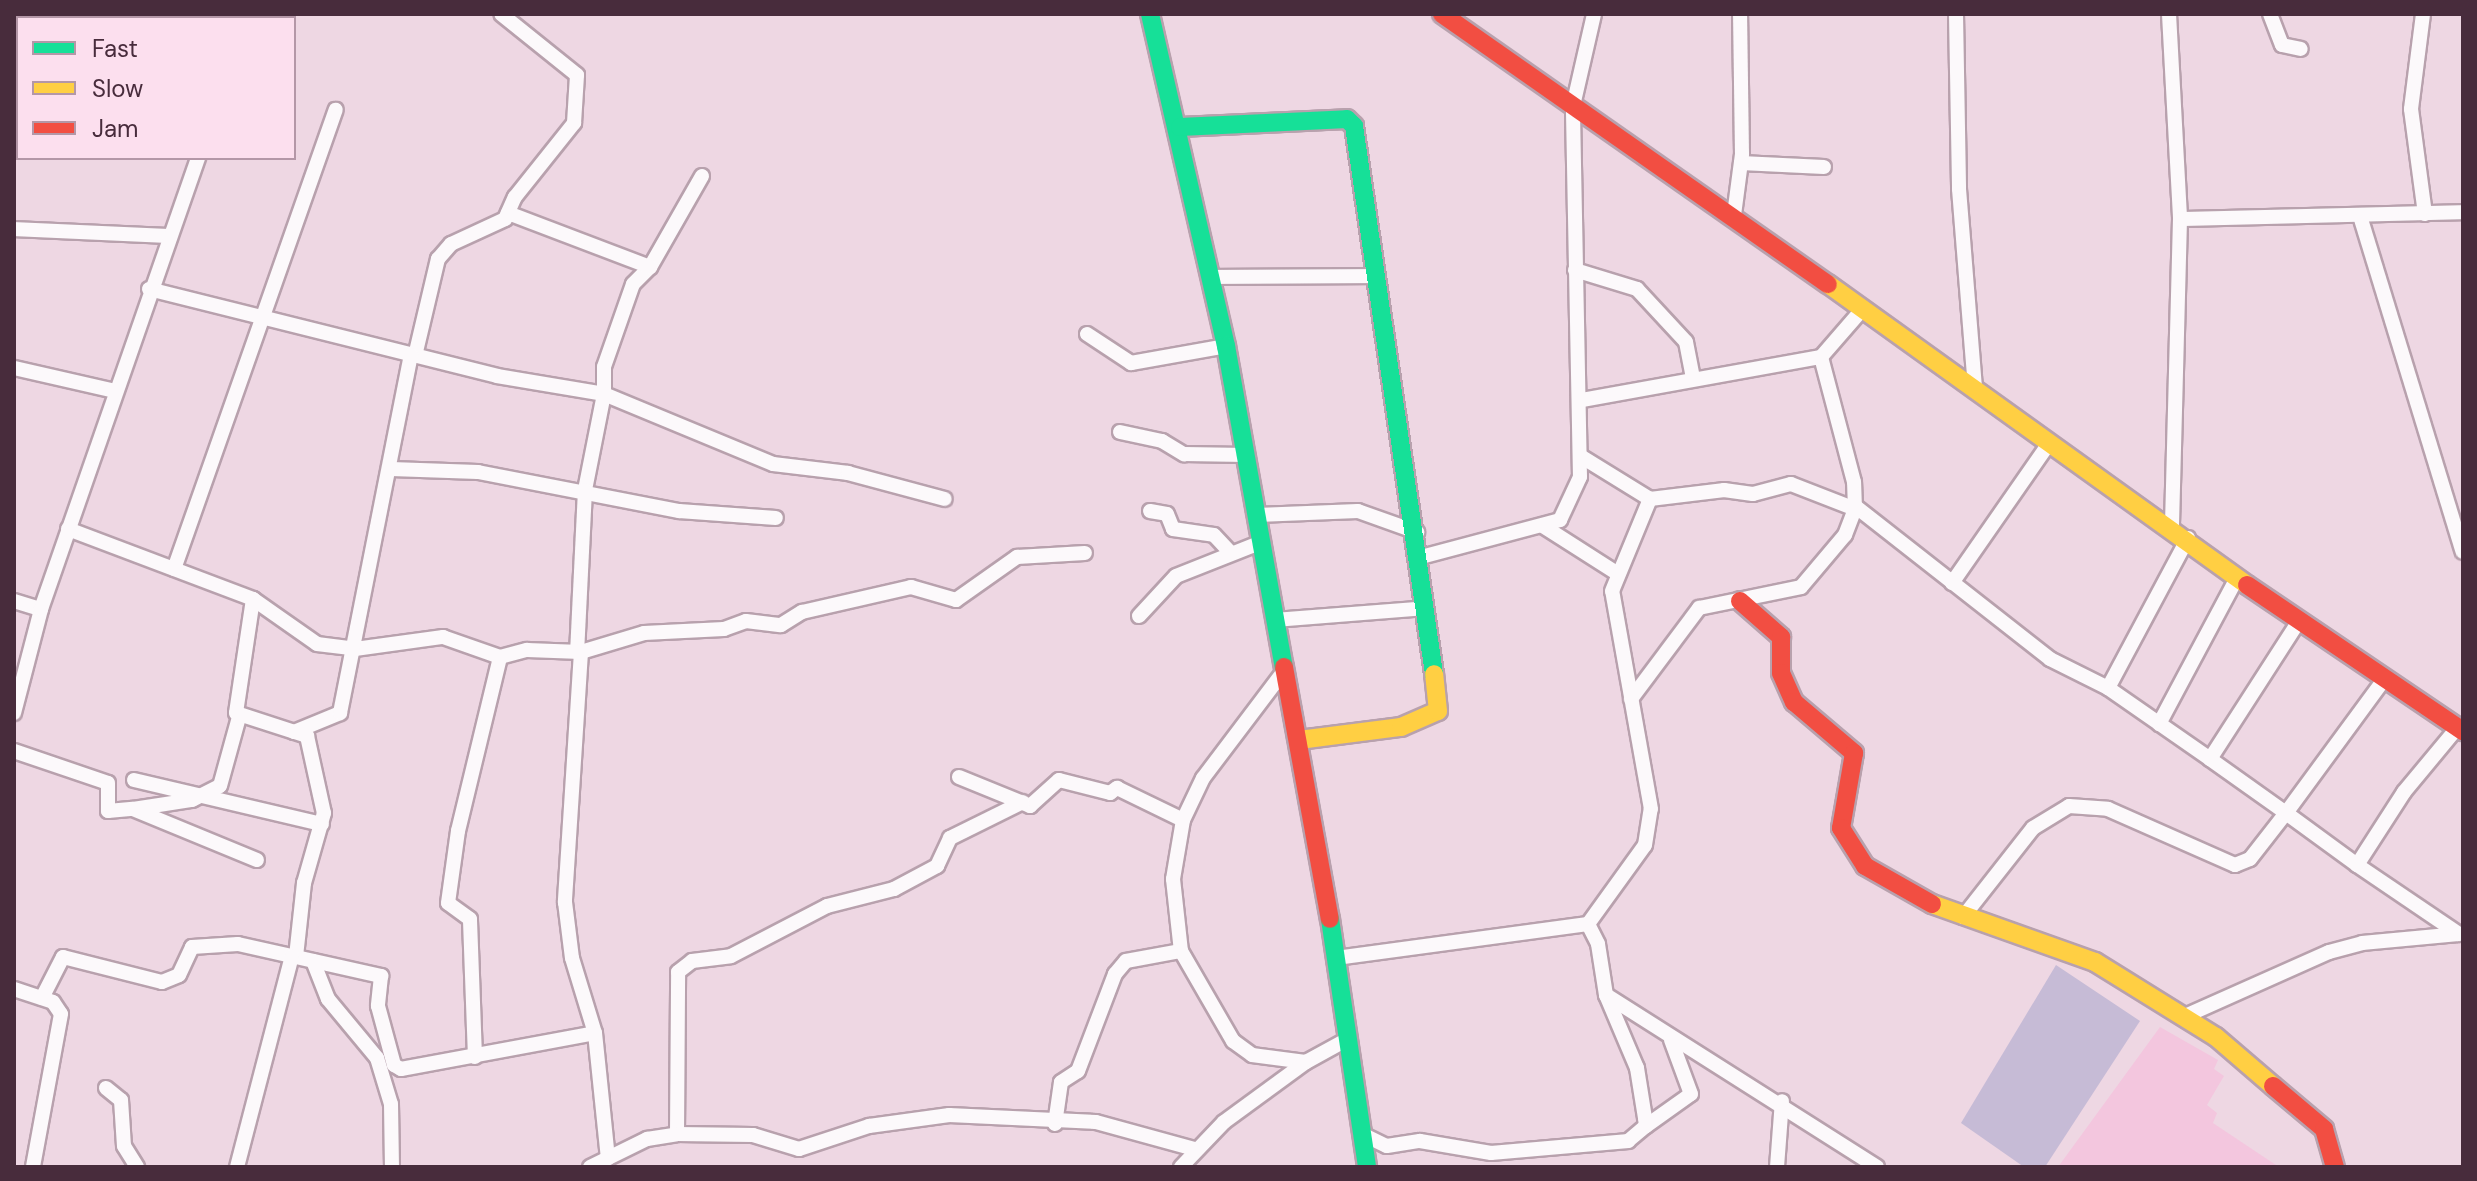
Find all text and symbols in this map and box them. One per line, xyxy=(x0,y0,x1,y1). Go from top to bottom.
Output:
legend xyxy=(16,16,296,160)
text: Fast xyxy=(92,33,138,64)
text: Slow xyxy=(92,73,143,104)
text: Jam xyxy=(92,113,138,144)

